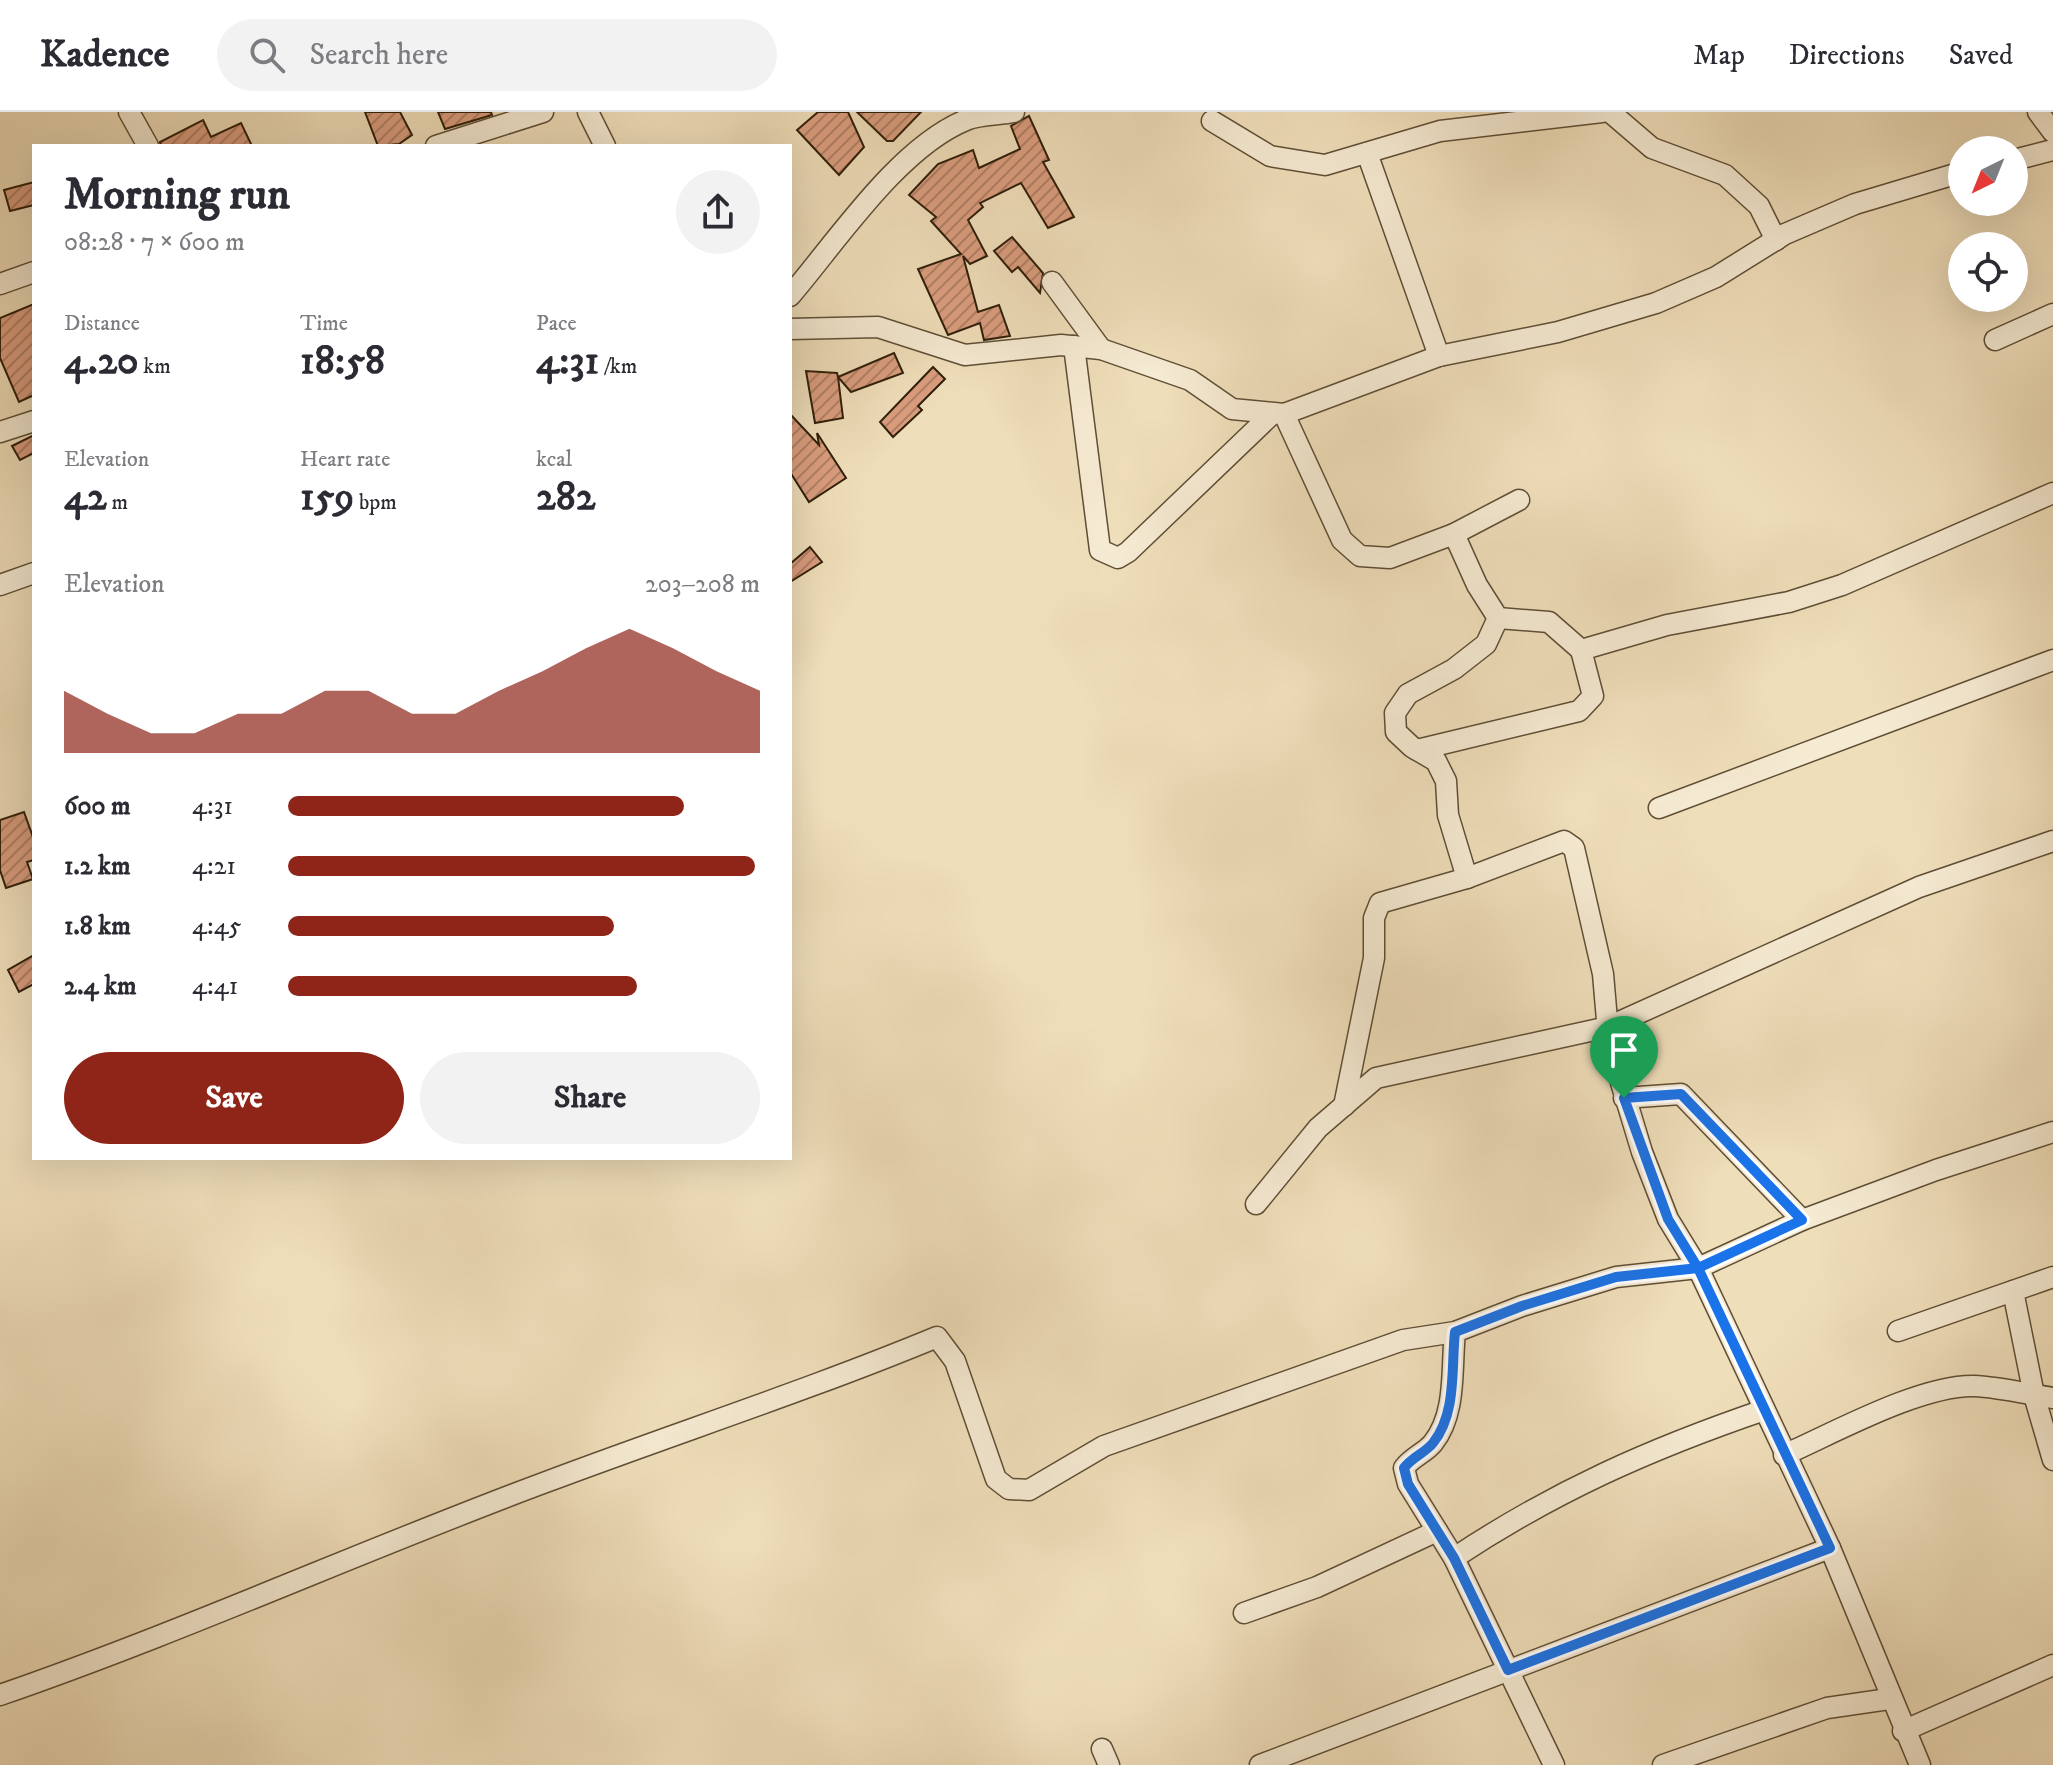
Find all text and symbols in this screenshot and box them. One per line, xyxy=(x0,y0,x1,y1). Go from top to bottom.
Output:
search box xyxy=(217,19,777,91)
text: Kadence xyxy=(40,31,169,79)
icon: search xyxy=(245,33,289,77)
text: Search here xyxy=(309,37,448,74)
text: Map xyxy=(1693,38,1745,73)
text: Directions xyxy=(1789,38,1905,73)
text: Saved xyxy=(1949,38,2013,73)
north arrow xyxy=(1948,136,2028,216)
map controls xyxy=(1948,136,2028,312)
text: Morning run xyxy=(64,168,290,223)
button: share xyxy=(676,170,760,254)
text: 08:28 · 7 × 600 m xyxy=(64,226,245,259)
button: locate xyxy=(1948,232,2028,312)
text: Distance xyxy=(64,310,140,337)
text: Time xyxy=(300,310,348,337)
text: Pace xyxy=(536,310,577,337)
text: 4.20 xyxy=(64,337,139,387)
text: 18:58 xyxy=(300,337,385,387)
text: 4:31 xyxy=(536,337,599,387)
text: km xyxy=(139,353,171,380)
text: /km xyxy=(599,353,637,380)
text: Elevation xyxy=(64,446,149,473)
text: Heart rate xyxy=(300,446,390,473)
text: kcal xyxy=(536,446,572,473)
text: 42 xyxy=(64,473,107,523)
text: 159 xyxy=(300,473,354,523)
text: 282 xyxy=(536,473,595,523)
text: m xyxy=(107,489,128,516)
text: bpm xyxy=(354,489,397,516)
text: Elevation xyxy=(64,568,165,601)
text: 203–208 m xyxy=(645,568,760,601)
text: 600 m xyxy=(64,790,131,823)
text: 4:31 xyxy=(192,790,233,823)
text: 1.2 km xyxy=(64,850,130,883)
text: 4:21 xyxy=(192,850,236,883)
text: 1.8 km xyxy=(64,910,131,943)
text: 4:45 xyxy=(192,910,241,943)
text: 2.4 km xyxy=(64,970,137,1003)
text: 4:41 xyxy=(192,970,238,1003)
pin xyxy=(1590,1016,1658,1098)
icon: arrive xyxy=(1602,1028,1646,1072)
button: Save xyxy=(64,1052,404,1144)
button: Share xyxy=(420,1052,760,1144)

